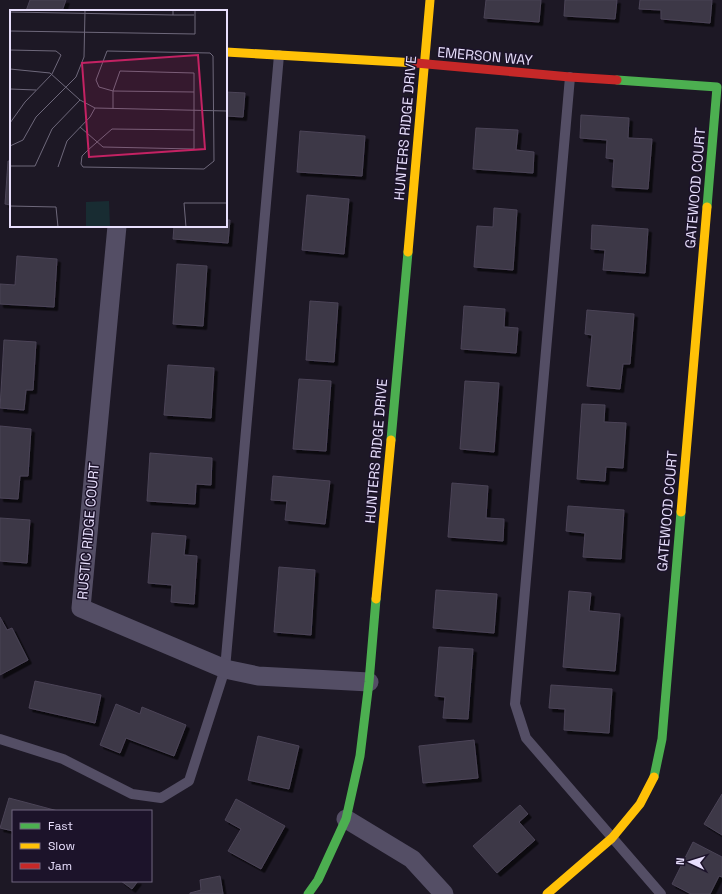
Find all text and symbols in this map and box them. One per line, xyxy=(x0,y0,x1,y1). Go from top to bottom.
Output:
inset map xyxy=(10,10,227,227)
street label: EMERSON WAY xyxy=(437,43,534,69)
street label: HUNTERS RIDGE DRIVE xyxy=(390,55,420,201)
street label: GATEWOOD COURT xyxy=(681,127,709,249)
street label: HUNTERS RIDGE DRIVE xyxy=(361,378,391,524)
street label: GATEWOOD COURT xyxy=(653,450,681,572)
street label: RUSTIC RIDGE COURT xyxy=(73,462,103,600)
legend xyxy=(12,810,152,882)
text: Fast xyxy=(48,818,73,834)
text: Slow xyxy=(48,838,75,854)
north arrow xyxy=(670,842,710,882)
text: N xyxy=(673,857,687,865)
text: Jam xyxy=(48,858,72,874)

